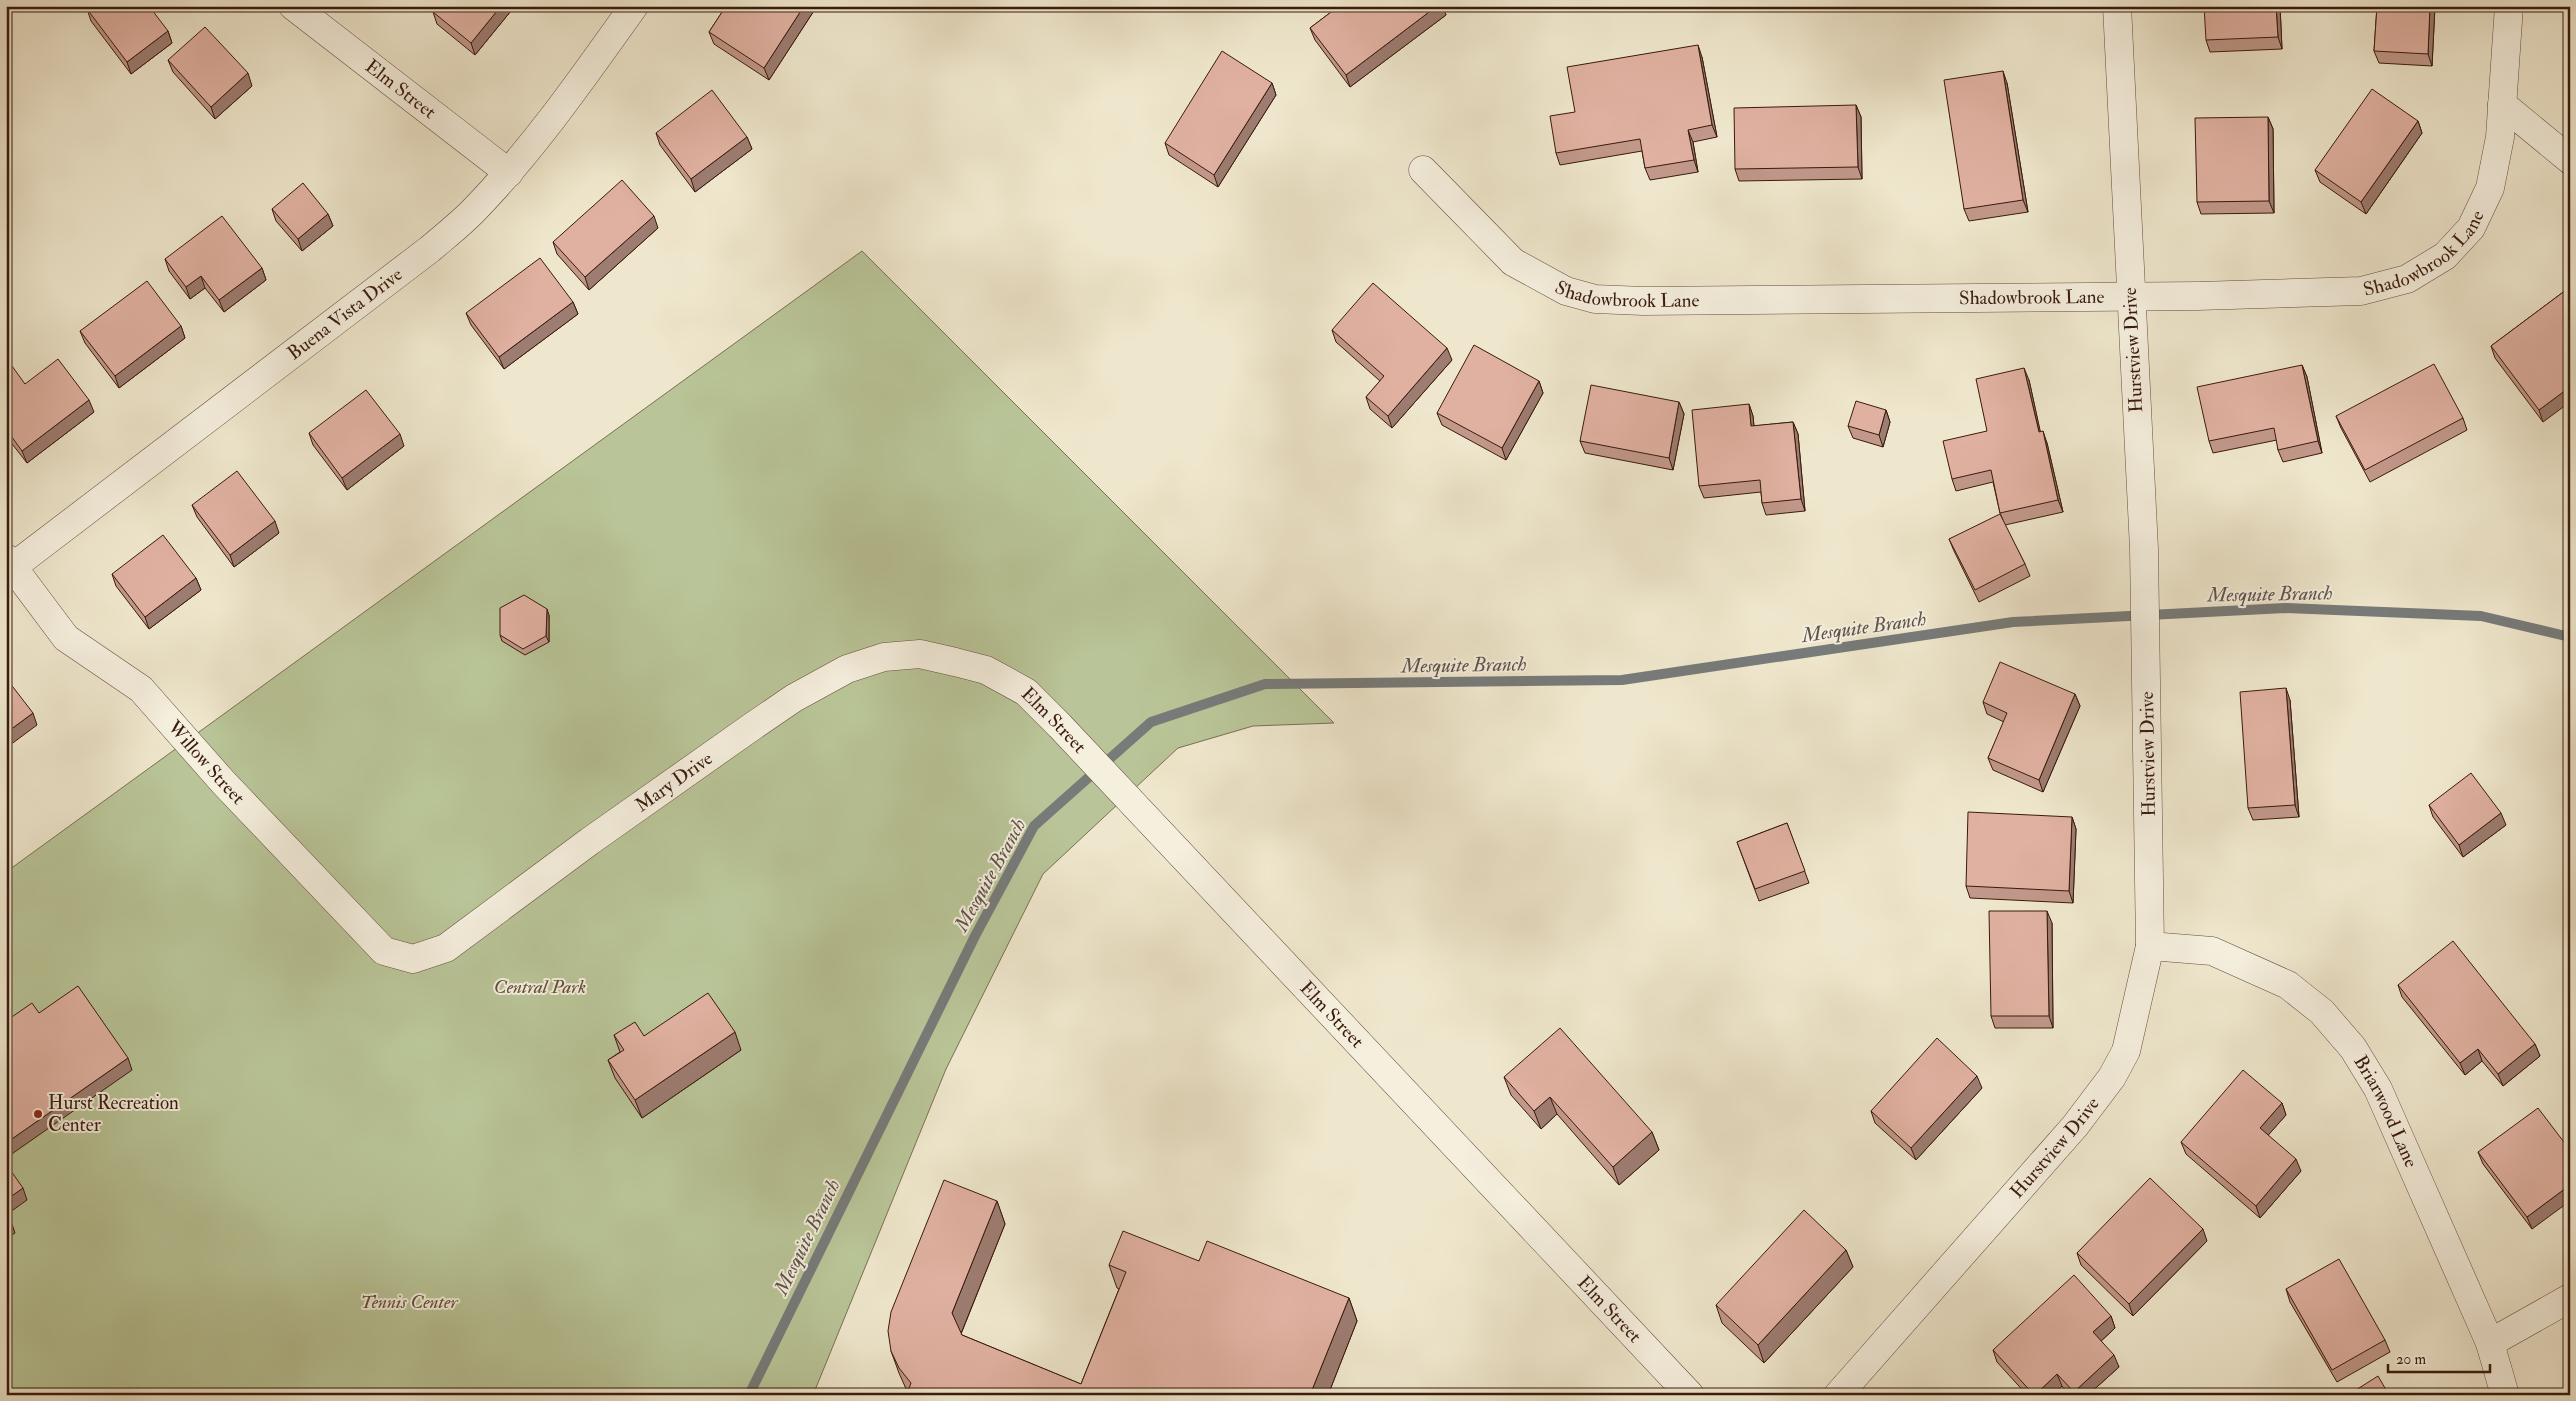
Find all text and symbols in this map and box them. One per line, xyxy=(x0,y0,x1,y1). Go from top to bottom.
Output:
street label: Elm Street xyxy=(360,54,441,124)
street label: Shadowbrook Lane xyxy=(2361,206,2490,302)
street label: Buena Vista Drive xyxy=(283,262,407,365)
street label: Shadowbrook Lane xyxy=(1551,275,1700,313)
street label: Shadowbrook Lane xyxy=(1959,285,2105,310)
street label: Hurstview Drive xyxy=(2118,287,2148,413)
water label: Mesquite Branch xyxy=(2206,580,2333,608)
water label: Mesquite Branch xyxy=(1799,606,1928,648)
water label: Mesquite Branch xyxy=(1400,651,1527,679)
street label: Elm Street xyxy=(1016,682,1091,758)
street label: Hurstview Drive xyxy=(2135,691,2161,817)
street label: Willow Street xyxy=(162,715,250,810)
street label: Mary Drive xyxy=(631,746,717,817)
water label: Mesquite Branch xyxy=(948,814,1031,937)
park label: Central Park xyxy=(494,975,586,999)
street label: Elm Street xyxy=(1295,976,1369,1053)
street label: Briarwood Lane xyxy=(2348,1051,2423,1171)
place label: Hurst Recreation Center xyxy=(48,1091,179,1137)
street label: Hurstview Drive xyxy=(2005,1092,2105,1203)
marker: Hurst Recreation Center xyxy=(32,1108,44,1120)
water label: Mesquite Branch xyxy=(768,1175,846,1300)
street label: Elm Street xyxy=(1572,1271,1647,1348)
park label: Tennis Center xyxy=(361,1290,458,1314)
scale bar xyxy=(2388,1341,2491,1373)
text: 20 m xyxy=(2396,1350,2426,1369)

